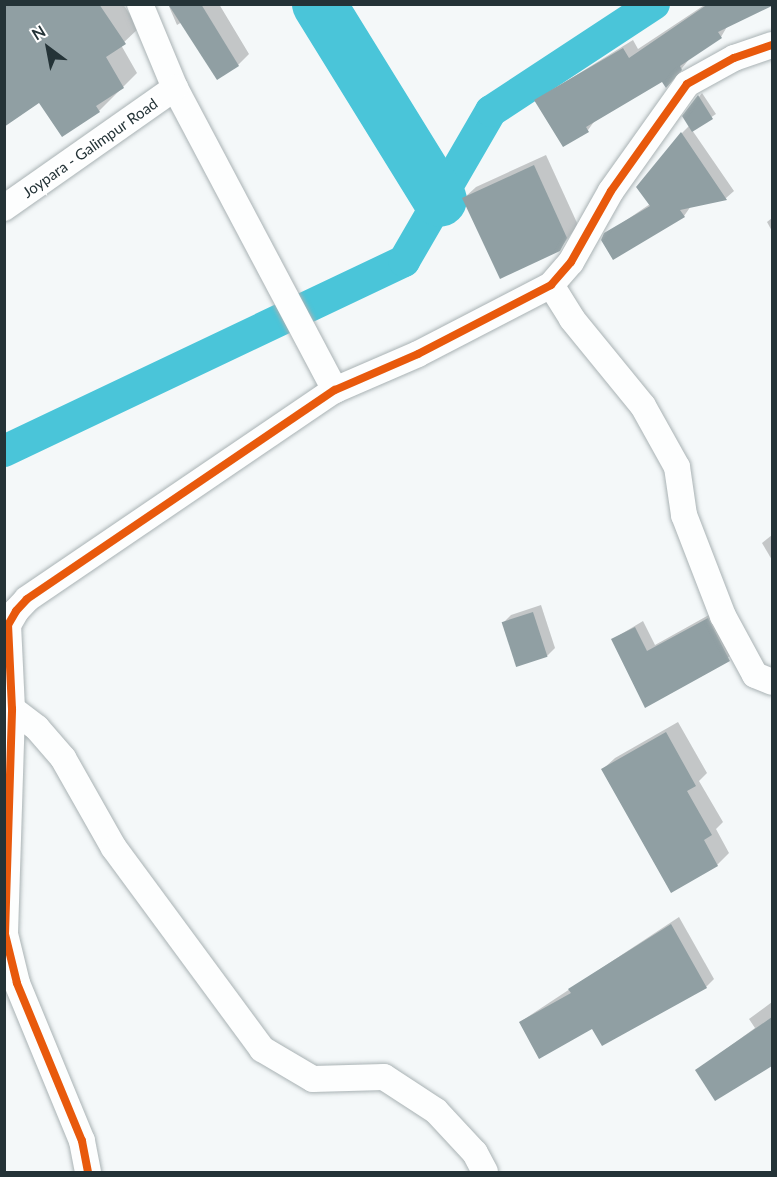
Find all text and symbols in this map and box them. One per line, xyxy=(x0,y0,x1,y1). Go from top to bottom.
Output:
north arrow xyxy=(18,18,78,78)
text: N xyxy=(28,21,48,44)
street label: Joypara - Galimpur Road xyxy=(19,94,161,202)

